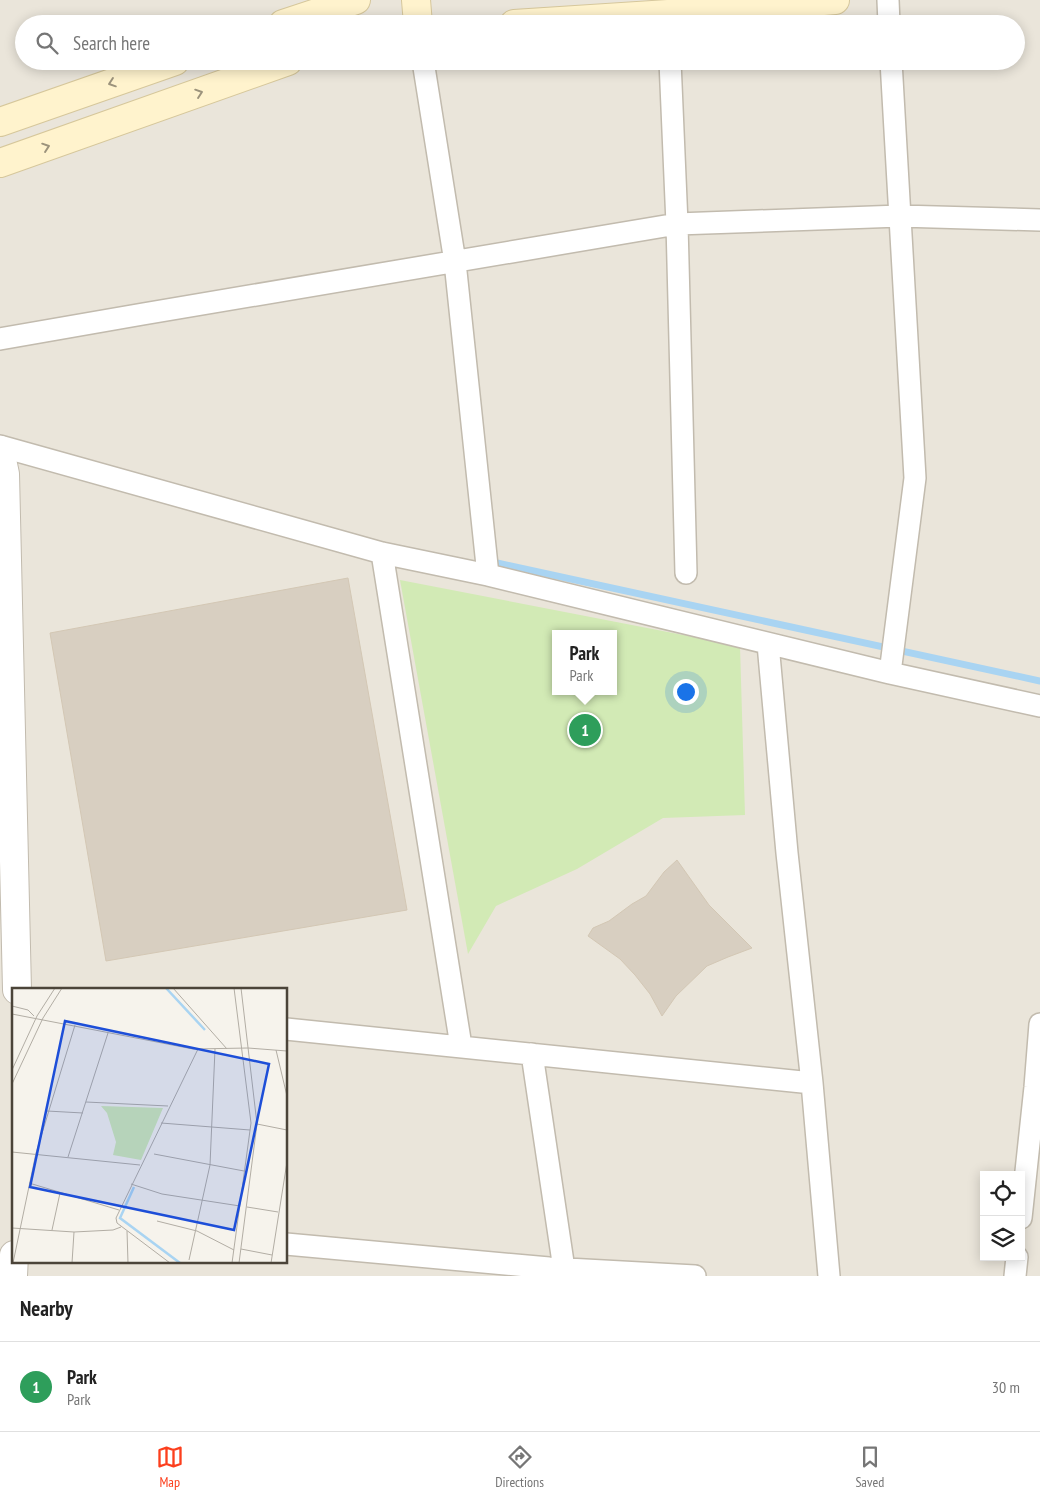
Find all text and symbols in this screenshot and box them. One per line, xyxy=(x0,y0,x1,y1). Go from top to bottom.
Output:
search box xyxy=(15,15,1025,70)
icon: search xyxy=(33,29,61,57)
text: Search here xyxy=(73,31,150,55)
one-way arrow xyxy=(108,77,117,87)
one-way arrow xyxy=(194,88,203,98)
one-way arrow xyxy=(41,142,50,152)
popup xyxy=(552,630,617,695)
text: Park xyxy=(570,641,599,665)
text: Park xyxy=(570,665,593,685)
your location xyxy=(673,679,699,705)
pin: 1 xyxy=(569,711,601,749)
inset map xyxy=(12,988,288,1264)
map controls xyxy=(980,1171,1025,1261)
button: locate xyxy=(980,1171,1025,1216)
button: layers xyxy=(980,1216,1025,1261)
text: Nearby xyxy=(20,1295,73,1322)
text: Park xyxy=(67,1365,97,1389)
text: 1 xyxy=(32,1377,40,1397)
text: 30 m xyxy=(992,1377,1020,1397)
text: Park xyxy=(67,1389,91,1409)
tab: Map xyxy=(156,1443,184,1491)
tab: Directions xyxy=(495,1443,544,1491)
tab: Saved xyxy=(855,1443,884,1491)

